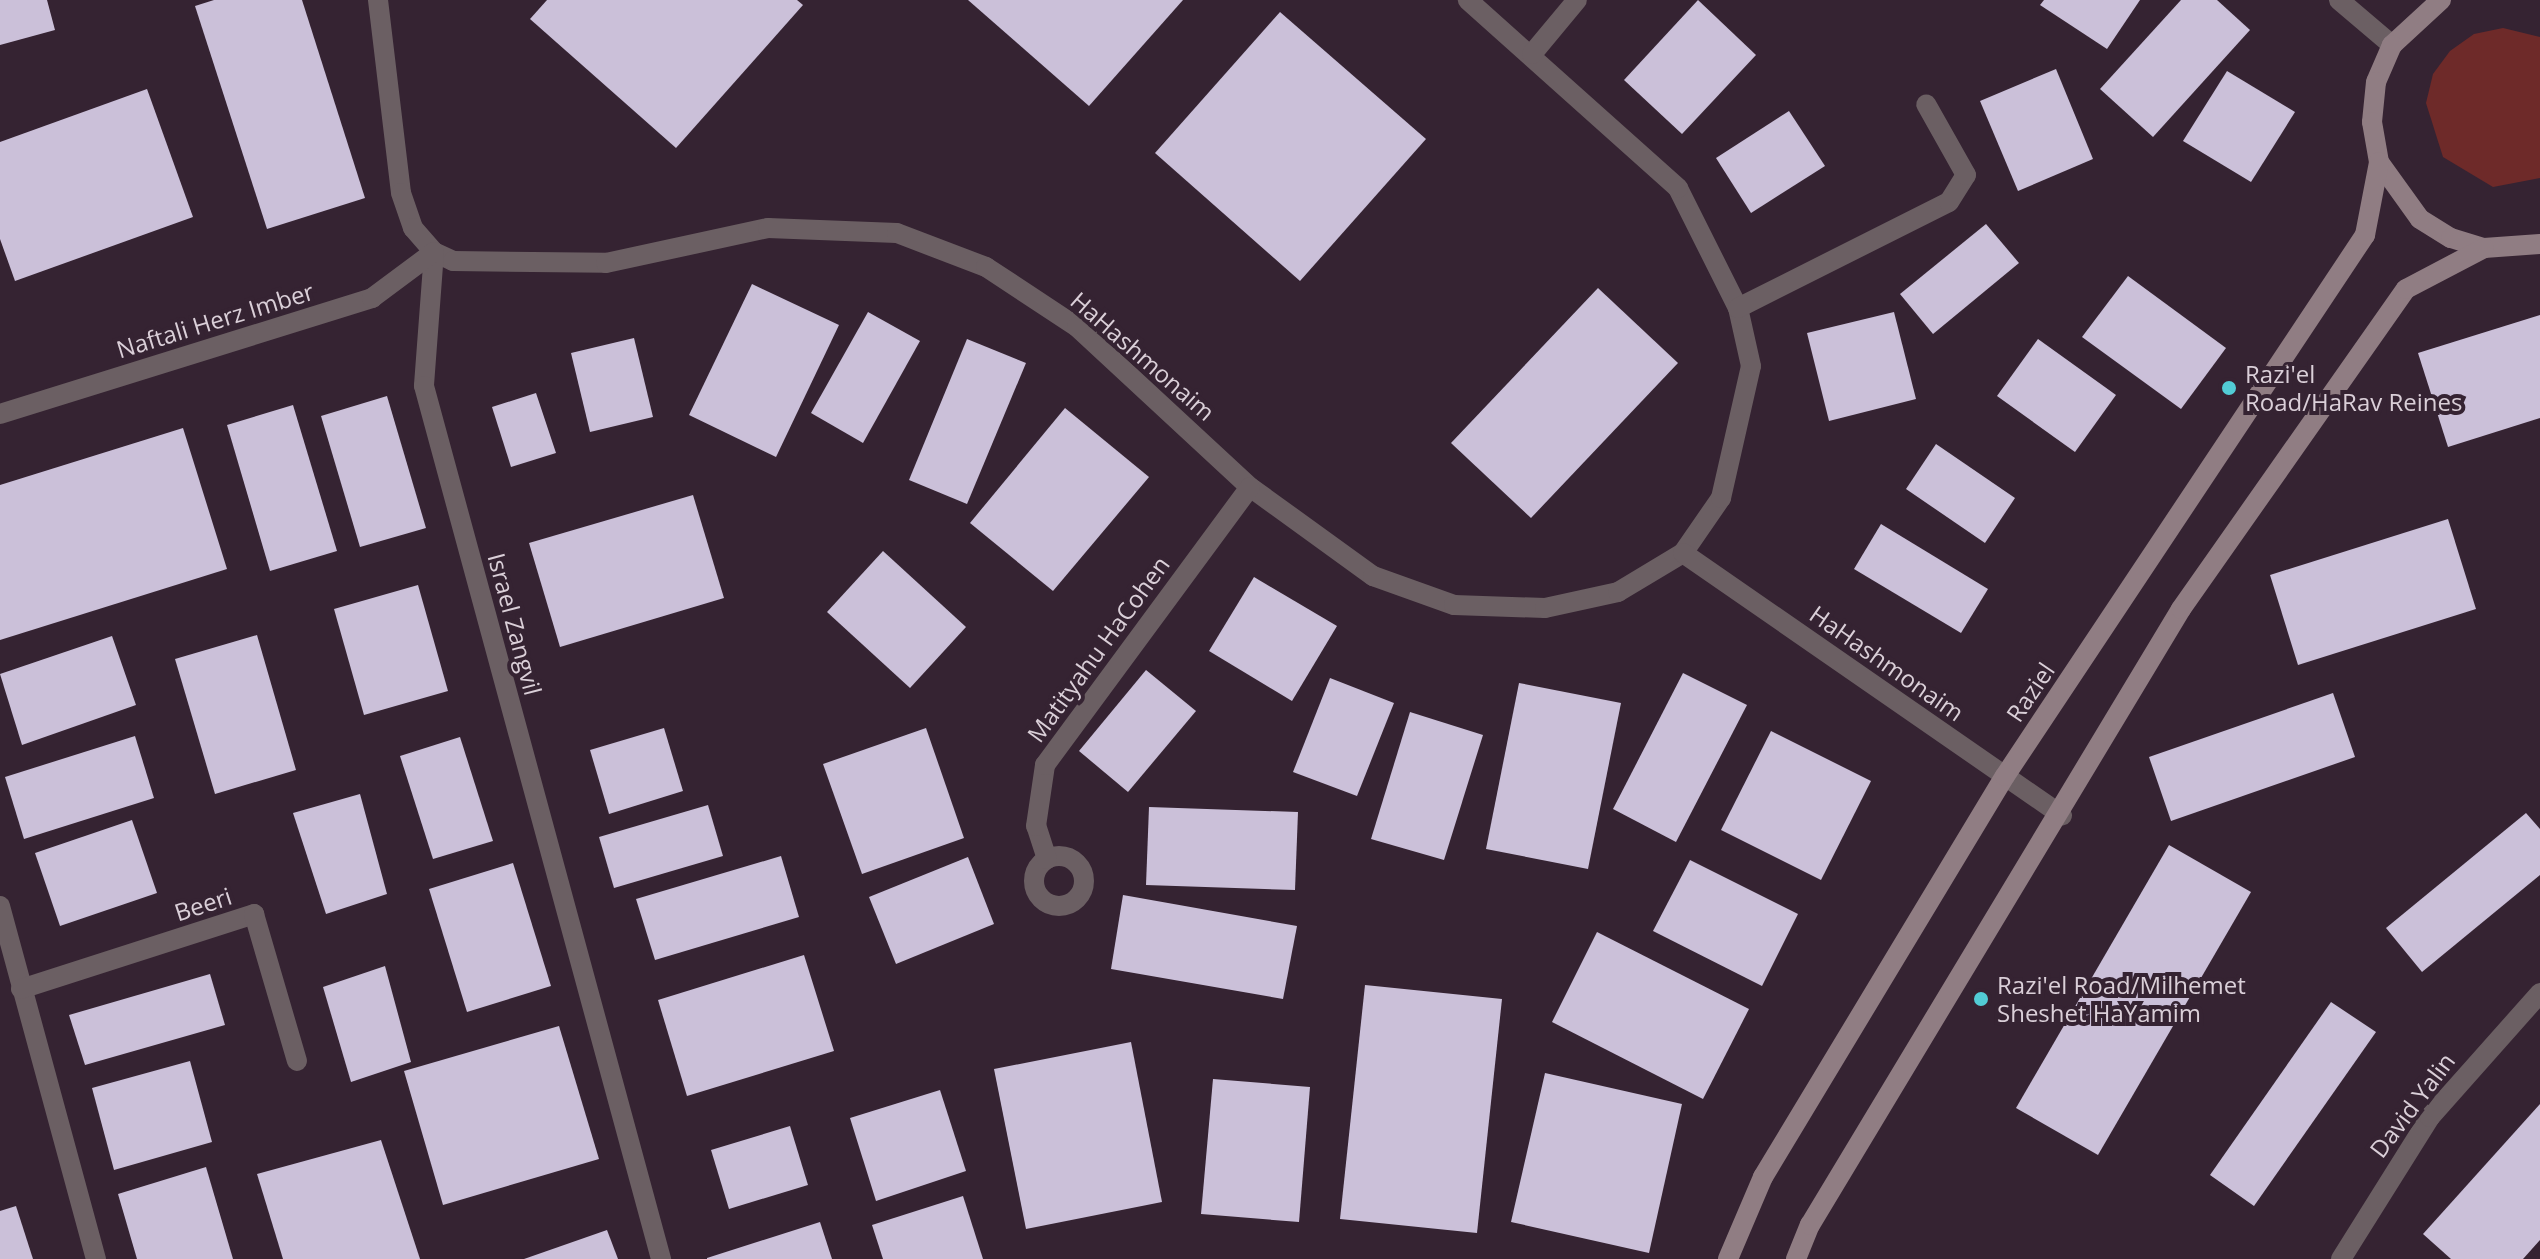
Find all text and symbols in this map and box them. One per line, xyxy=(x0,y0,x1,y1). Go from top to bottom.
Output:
street label: Naftali Herz Imber xyxy=(113,276,317,364)
street label: HaHashmonaim xyxy=(1065,286,1221,426)
place label: Razi'el Road/HaRav Reines xyxy=(2245,360,2462,416)
marker: Razi'el Road/HaRav Reines xyxy=(2220,379,2238,397)
street label: Israel Zangvil xyxy=(482,550,548,698)
street label: Matityahu HaCohen xyxy=(1021,550,1175,748)
street label: HaHashmonaim xyxy=(1805,599,1969,727)
street label: Raziel xyxy=(2000,657,2060,727)
street label: Beeri xyxy=(171,881,235,927)
place label: Razi'el Road/Milhemet Sheshet HaYamim xyxy=(1997,971,2246,1027)
marker: Razi'el Road/Milhemet Sheshet HaYamim xyxy=(1972,990,1990,1008)
street label: David Yalin xyxy=(2363,1047,2461,1163)

